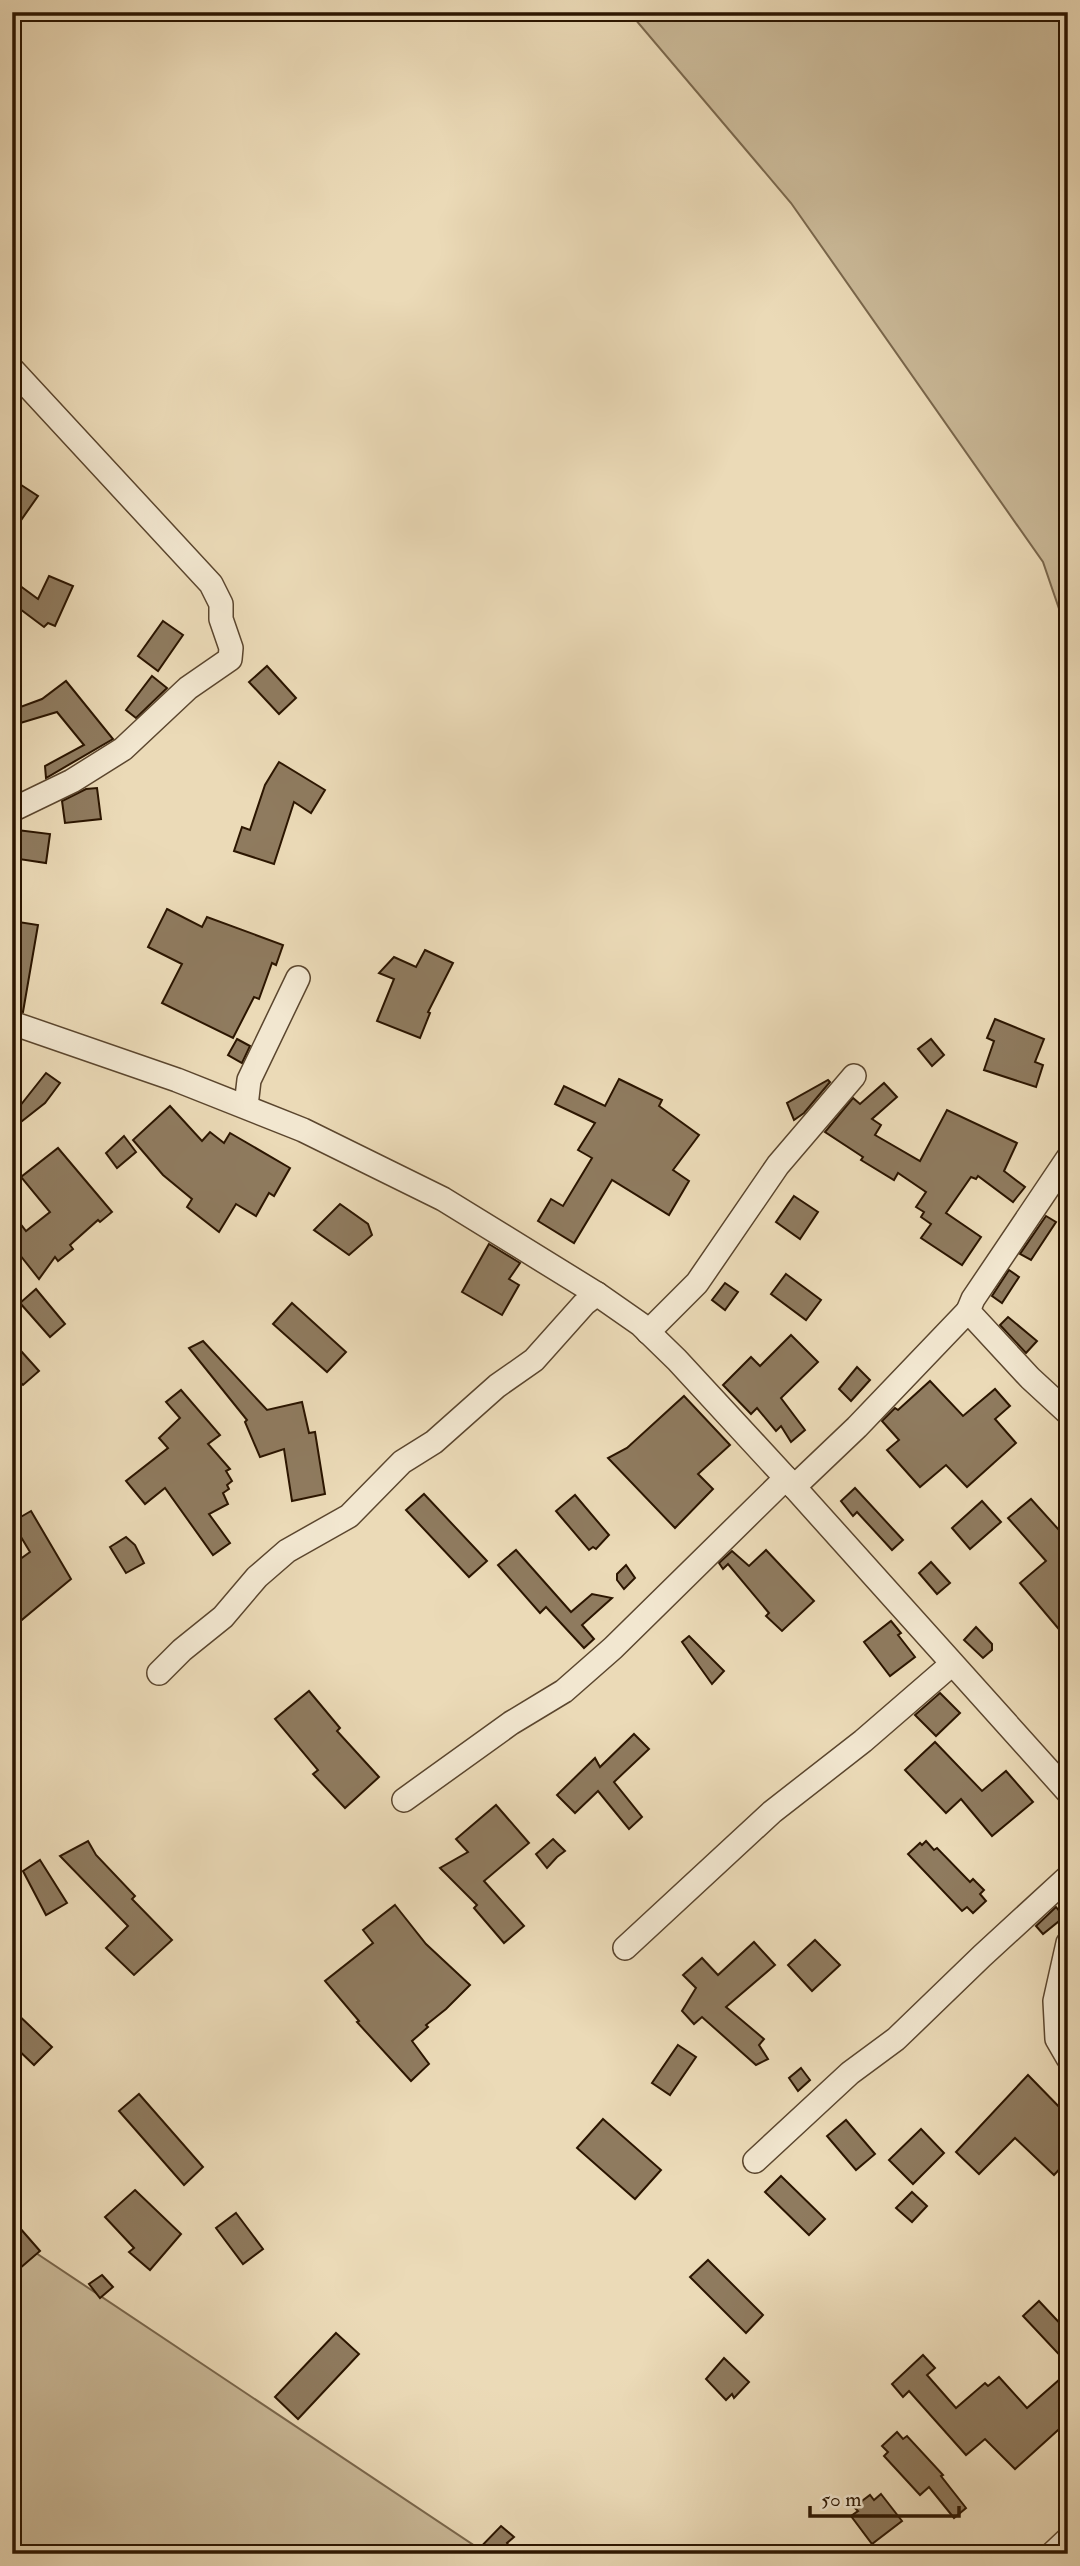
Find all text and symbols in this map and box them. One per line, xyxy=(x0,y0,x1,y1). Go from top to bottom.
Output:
scale bar xyxy=(810,2475,959,2519)
text: 50 m xyxy=(821,2486,862,2513)

